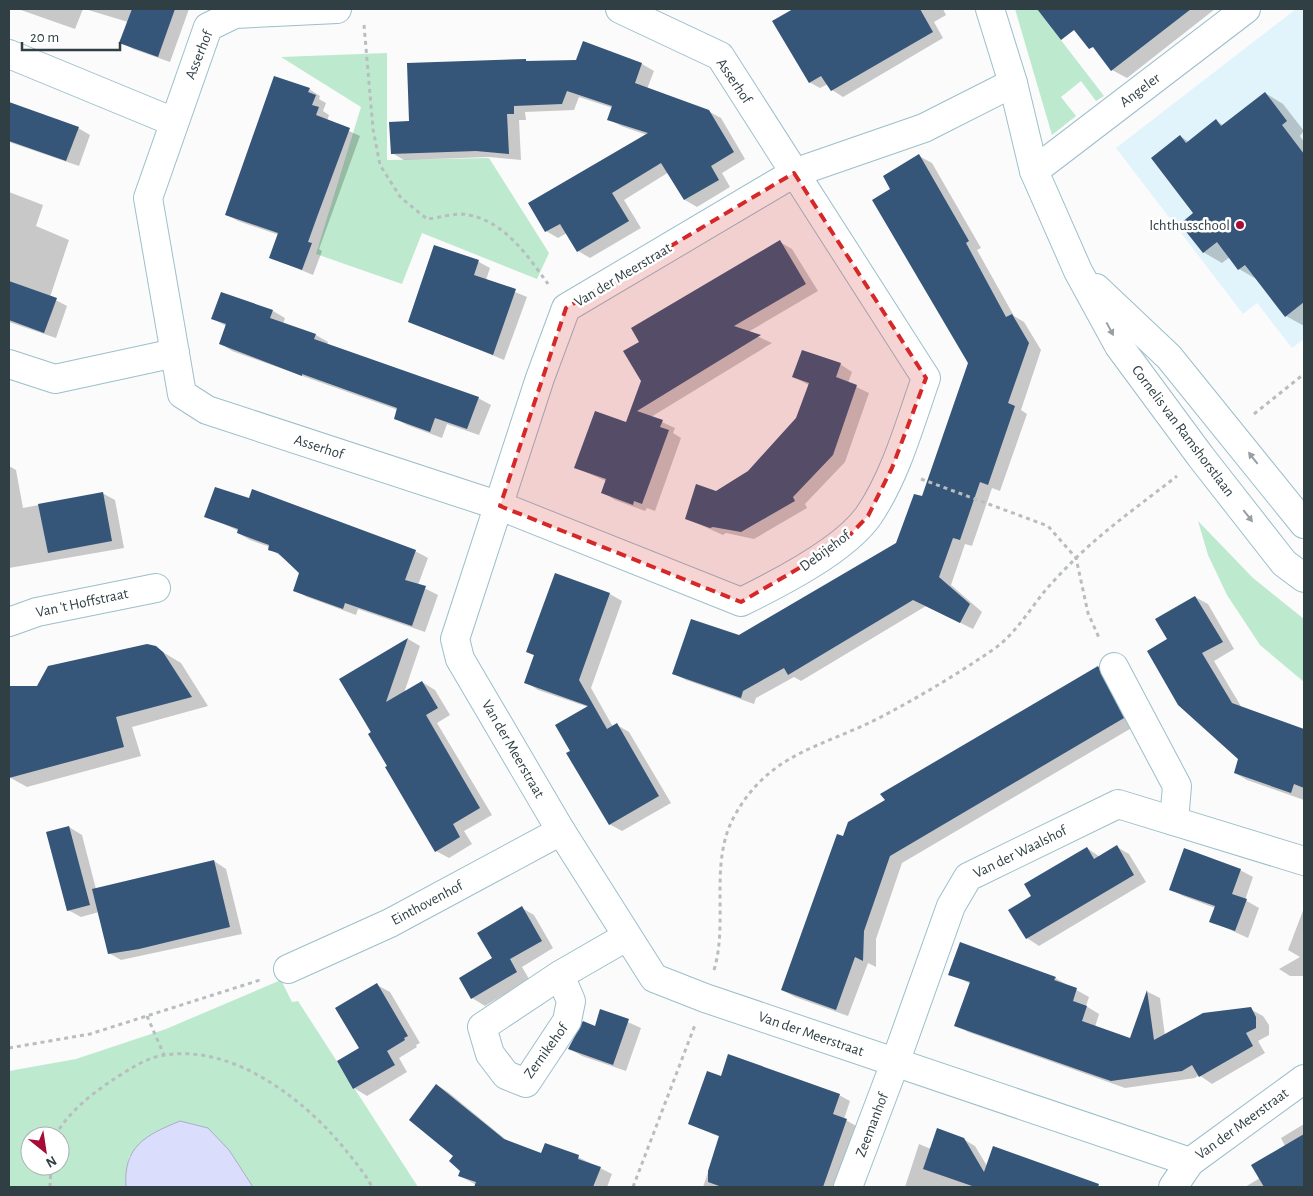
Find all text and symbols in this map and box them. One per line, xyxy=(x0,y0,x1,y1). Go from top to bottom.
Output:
scale bar xyxy=(22,20,120,52)
street label: Asserhof xyxy=(182,27,216,81)
text: 20 m xyxy=(30,30,59,45)
street label: Asserhof xyxy=(714,56,755,108)
street label: Angeler xyxy=(1117,70,1163,110)
place label: Ichthusschool xyxy=(1149,218,1230,233)
marker: Ichthusschool xyxy=(1234,219,1246,231)
street label: Van der Meerstraat xyxy=(572,240,674,310)
one-way arrow xyxy=(1106,322,1114,337)
street label: Cornelis van Ramshorstlaan xyxy=(1129,362,1237,500)
street label: Asserhof xyxy=(292,432,347,462)
one-way arrow xyxy=(1247,452,1258,465)
one-way arrow xyxy=(1242,509,1253,522)
street label: Debijehof xyxy=(797,527,854,574)
street label: Van 't Hoffstraat xyxy=(35,586,130,620)
street label: Van der Meerstraat xyxy=(479,697,547,801)
street label: Van der Waalshof xyxy=(971,822,1070,881)
street label: Einthovenhof xyxy=(389,877,466,928)
street label: Van der Meerstraat xyxy=(756,1009,866,1059)
street label: Zernikehof xyxy=(521,1020,572,1081)
street label: Van der Meerstraat xyxy=(1193,1085,1291,1163)
street label: Zeemanhof xyxy=(853,1090,892,1159)
north arrow xyxy=(20,1126,70,1176)
text: N xyxy=(43,1153,59,1170)

